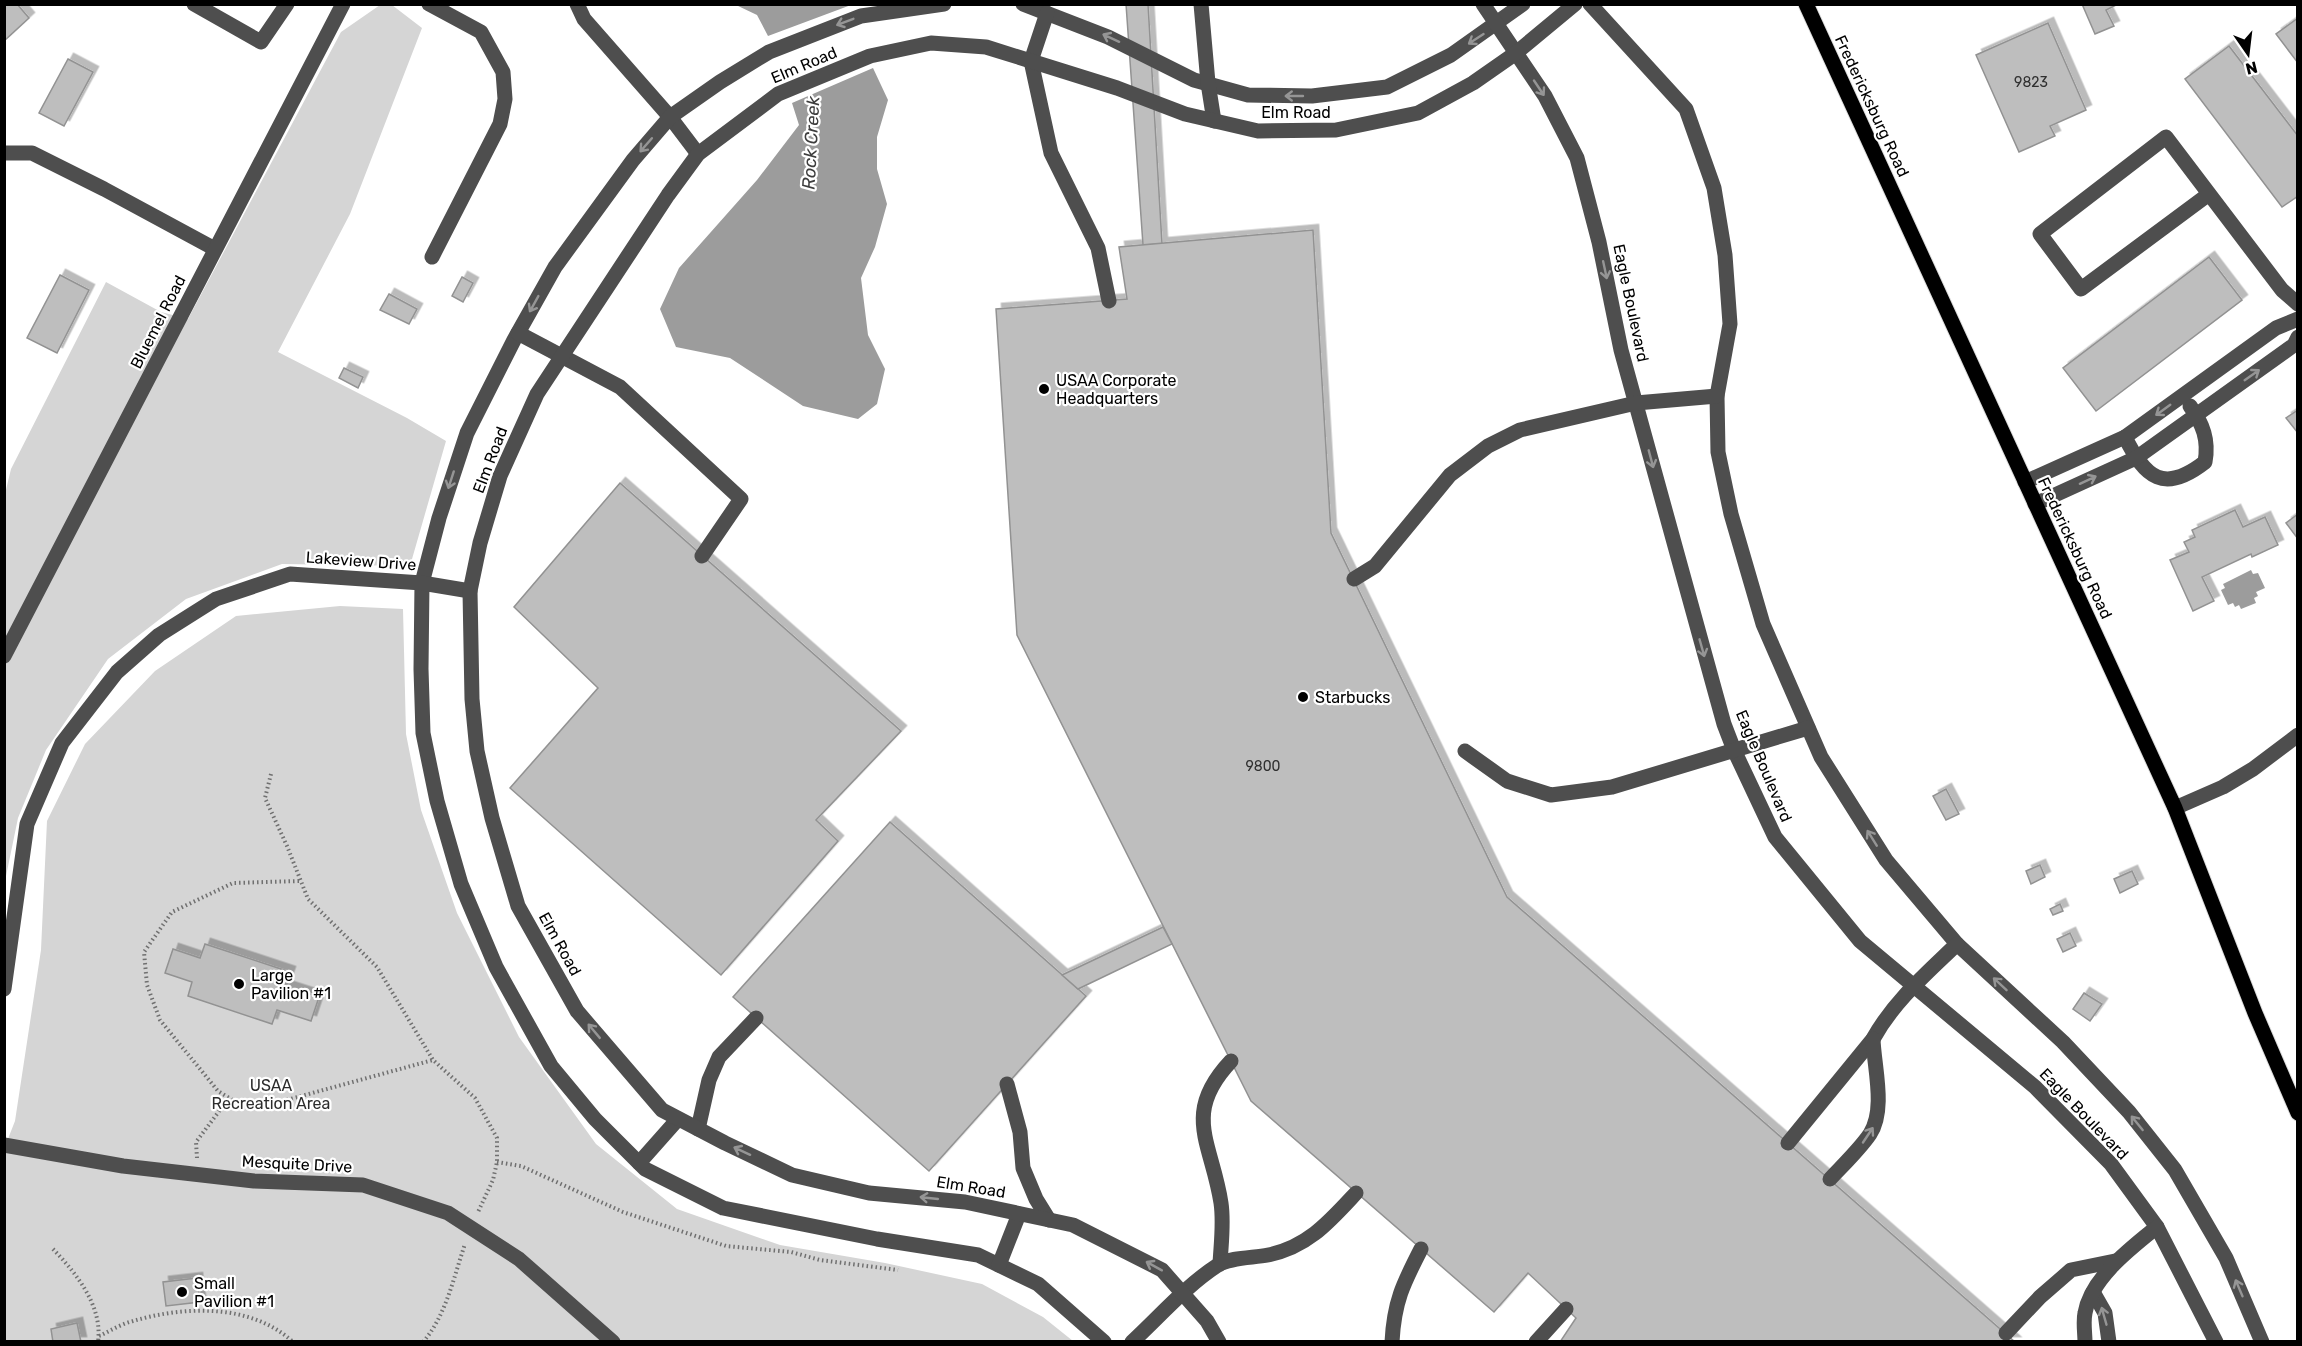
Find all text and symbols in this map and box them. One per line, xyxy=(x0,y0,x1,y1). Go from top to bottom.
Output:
one-way arrow xyxy=(836,17,855,28)
north arrow xyxy=(2218,24,2278,84)
one-way arrow xyxy=(1102,32,1120,44)
one-way arrow xyxy=(1467,32,1484,45)
street label: Fredericksburg Road xyxy=(1831,32,1913,180)
street label: Elm Road xyxy=(768,43,840,87)
text: N xyxy=(2244,57,2259,79)
house number: 9823 xyxy=(2014,74,2048,91)
one-way arrow xyxy=(1534,79,1546,96)
one-way arrow xyxy=(1284,90,1304,101)
water label: Rock Creek xyxy=(798,95,824,190)
street label: Elm Road xyxy=(1261,103,1331,122)
one-way arrow xyxy=(639,137,653,152)
street label: Eagle Boulevard xyxy=(1609,242,1653,364)
one-way arrow xyxy=(1600,260,1611,279)
street label: Bluemel Road xyxy=(126,272,190,372)
one-way arrow xyxy=(528,295,540,312)
one-way arrow xyxy=(2243,369,2259,381)
place label: USAA Corporate Headquarters xyxy=(1056,371,1177,408)
marker: USAA Corporate Headquarters xyxy=(1037,382,1051,396)
one-way arrow xyxy=(2155,404,2171,416)
street label: Elm Road xyxy=(469,424,511,496)
one-way arrow xyxy=(1646,450,1657,469)
one-way arrow xyxy=(445,470,456,489)
one-way arrow xyxy=(2079,473,2097,485)
street label: Fredericksburg Road xyxy=(2034,474,2116,622)
street label: Lakeview Drive xyxy=(305,548,417,574)
one-way arrow xyxy=(1697,638,1708,657)
place label: Starbucks xyxy=(1315,688,1390,707)
marker: Starbucks xyxy=(1296,690,1310,704)
street label: Eagle Boulevard xyxy=(1732,707,1796,825)
house number: 9800 xyxy=(1246,758,1281,775)
one-way arrow xyxy=(1866,830,1878,847)
street label: Elm Road xyxy=(535,909,585,979)
place label: Large Pavilion #1 xyxy=(251,966,331,1003)
marker: Large Pavilion #1 xyxy=(232,977,246,991)
one-way arrow xyxy=(1993,977,2008,991)
one-way arrow xyxy=(587,1023,600,1039)
street label: Eagle Boulevard xyxy=(2036,1064,2132,1164)
park label: USAA Recreation Area xyxy=(212,1076,330,1113)
one-way arrow xyxy=(2131,1115,2144,1131)
one-way arrow xyxy=(1861,1126,1874,1143)
one-way arrow xyxy=(734,1145,752,1157)
street label: Mesquite Drive xyxy=(241,1152,353,1176)
street label: Elm Road xyxy=(935,1172,1007,1202)
one-way arrow xyxy=(920,1193,940,1204)
one-way arrow xyxy=(1146,1260,1163,1272)
place label: Small Pavilion #1 xyxy=(194,1274,274,1311)
one-way arrow xyxy=(2233,1279,2244,1297)
marker: Small Pavilion #1 xyxy=(175,1285,189,1299)
one-way arrow xyxy=(2098,1307,2109,1326)

